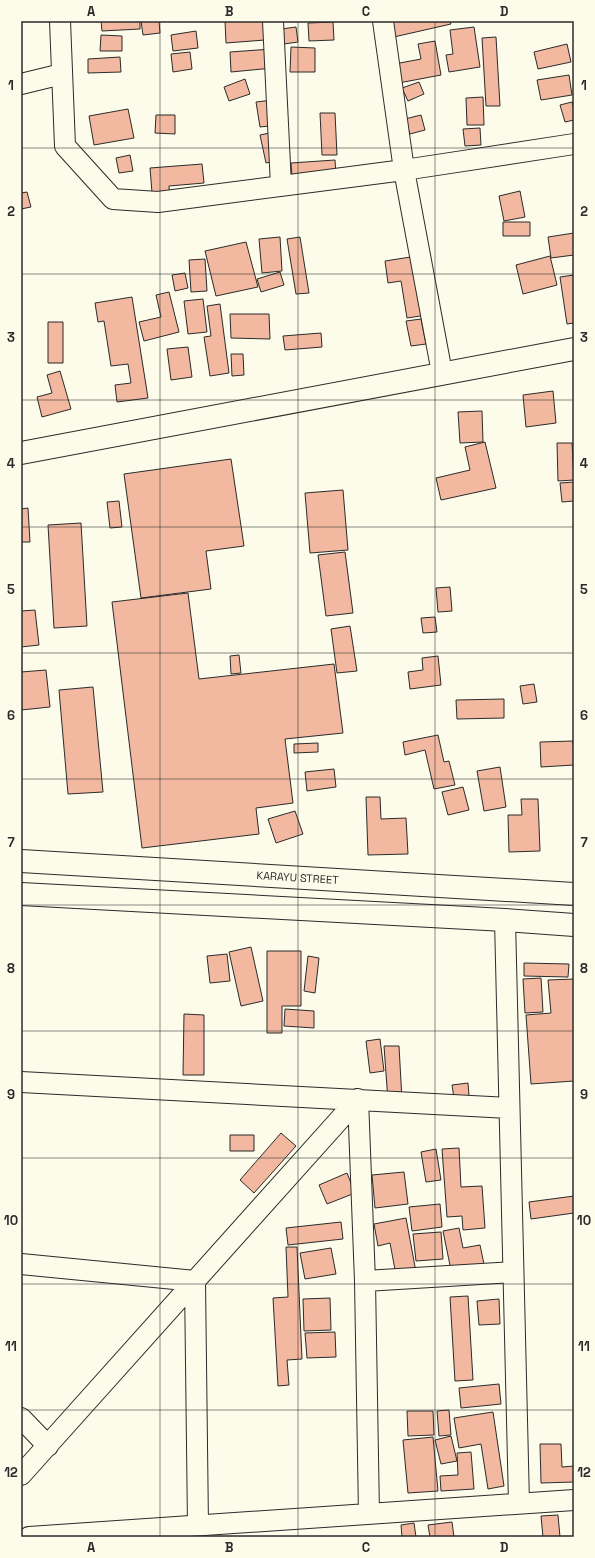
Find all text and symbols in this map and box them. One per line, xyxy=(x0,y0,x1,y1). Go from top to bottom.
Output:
text: A xyxy=(87,3,96,20)
text: B xyxy=(225,3,234,20)
text: C xyxy=(362,3,370,20)
text: D xyxy=(500,3,509,20)
text: 1 xyxy=(8,77,14,94)
text: 1 xyxy=(581,77,587,94)
text: 2 xyxy=(7,203,15,220)
text: 2 xyxy=(580,203,588,220)
text: 3 xyxy=(7,329,15,346)
text: 3 xyxy=(580,329,588,346)
text: 4 xyxy=(7,455,15,472)
text: 4 xyxy=(580,455,588,472)
text: 5 xyxy=(7,581,15,598)
text: 5 xyxy=(580,581,588,598)
text: 6 xyxy=(7,707,15,724)
text: 6 xyxy=(580,707,588,724)
text: 7 xyxy=(7,834,15,851)
text: 7 xyxy=(580,834,588,851)
street label: KARAYU STREET xyxy=(256,868,340,887)
text: 8 xyxy=(7,960,15,977)
text: 8 xyxy=(580,960,588,977)
text: 9 xyxy=(7,1086,15,1103)
text: 9 xyxy=(580,1086,588,1103)
text: 10 xyxy=(4,1212,18,1229)
text: 10 xyxy=(577,1212,591,1229)
text: 11 xyxy=(5,1338,17,1355)
text: 11 xyxy=(578,1338,590,1355)
text: 12 xyxy=(4,1464,18,1481)
text: 12 xyxy=(577,1464,591,1481)
text: A xyxy=(87,1539,96,1556)
text: B xyxy=(225,1539,234,1556)
text: C xyxy=(362,1539,370,1556)
text: D xyxy=(500,1539,509,1556)

